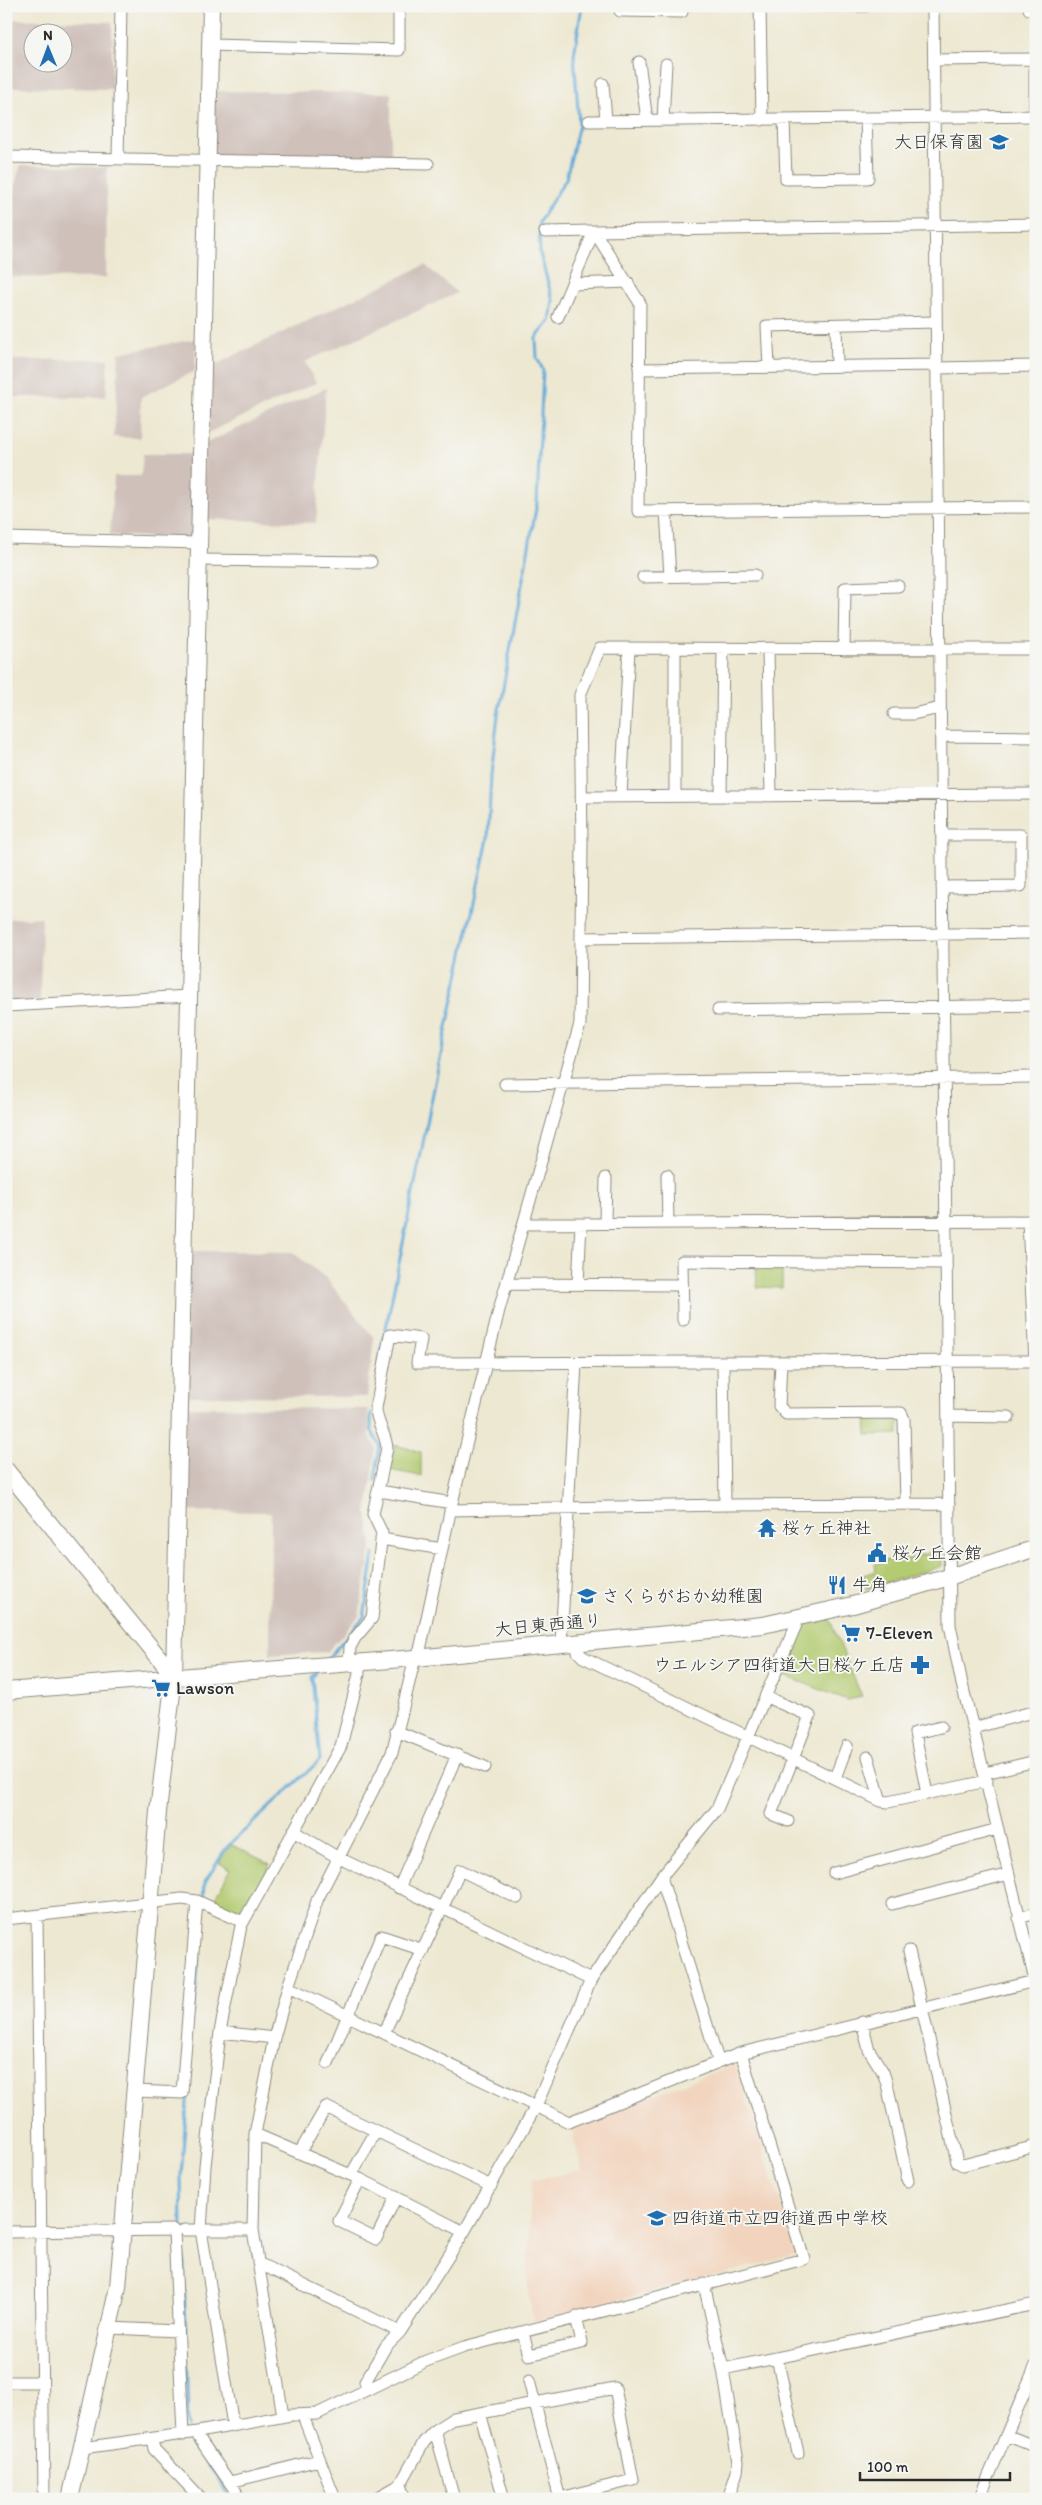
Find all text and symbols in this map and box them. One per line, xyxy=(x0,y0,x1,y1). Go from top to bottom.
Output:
north arrow xyxy=(22,22,72,72)
text: N xyxy=(43,27,53,44)
place label: 大日保育園 xyxy=(894,131,984,153)
school or university icon: 大日保育園 xyxy=(988,131,1010,153)
temple icon: 桜ヶ丘神社 xyxy=(756,1517,778,1539)
place label: 桜ヶ丘神社 xyxy=(782,1517,872,1539)
public building icon: 桜ケ丘会館 xyxy=(866,1542,888,1564)
place label: 桜ケ丘会館 xyxy=(892,1542,982,1564)
restaurant icon: 牛角 xyxy=(826,1574,848,1596)
place label: 牛角 xyxy=(852,1574,888,1596)
school or university icon: さくらがおか幼稚園 xyxy=(576,1585,598,1607)
place label: さくらがおか幼稚園 xyxy=(602,1585,764,1607)
street label: 大日東西通り xyxy=(493,1609,603,1641)
supermarket icon: 7-Eleven xyxy=(840,1622,862,1644)
place label: 7-Eleven xyxy=(866,1622,933,1644)
place label: ウエルシア四街道大日桜ケ丘店 xyxy=(653,1654,905,1676)
pharmacy icon: ウエルシア四街道大日桜ケ丘店 xyxy=(909,1654,931,1676)
supermarket icon: Lawson xyxy=(150,1677,172,1699)
place label: Lawson xyxy=(176,1677,234,1699)
school or university icon: 四街道市立四街道西中学校 xyxy=(646,2207,668,2229)
place label: 四街道市立四街道西中学校 xyxy=(672,2207,888,2229)
scale bar xyxy=(860,2450,1010,2482)
text: 100 m xyxy=(867,2458,909,2476)

